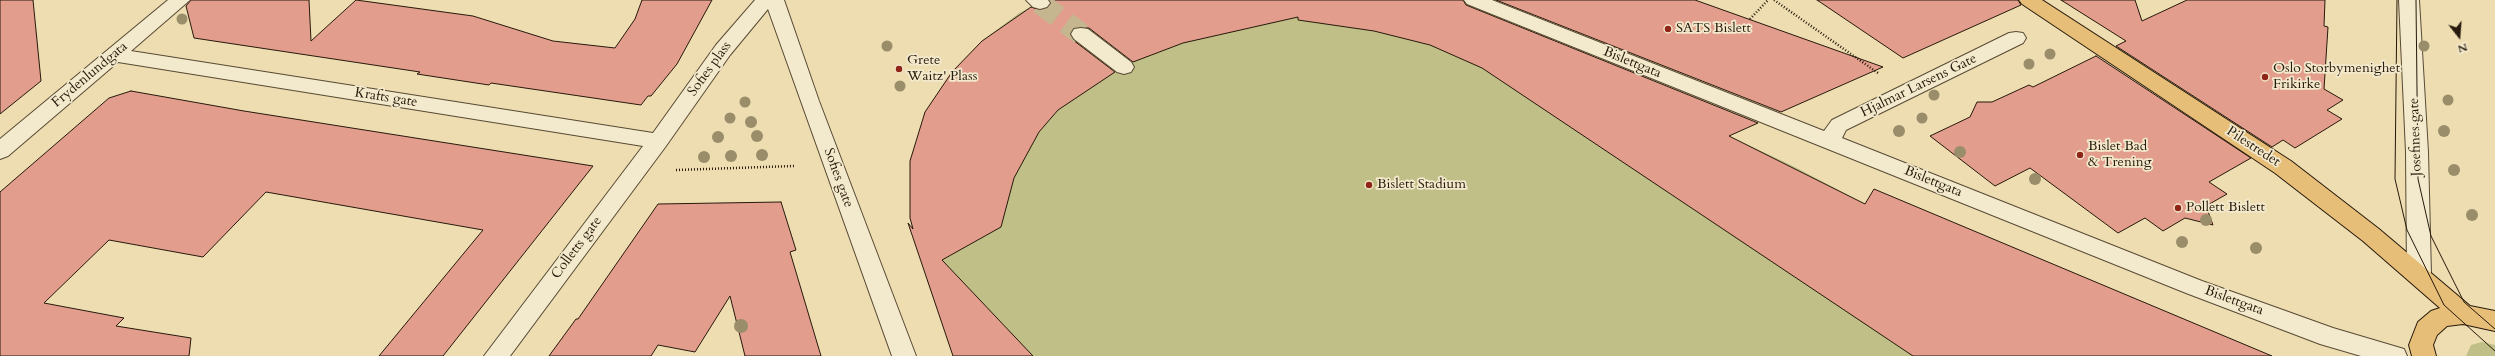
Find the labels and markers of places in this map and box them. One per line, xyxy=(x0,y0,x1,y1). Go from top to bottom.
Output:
place label: SATS Bislett xyxy=(1676,21,1751,37)
marker: SATS Bislett xyxy=(1663,24,1673,34)
place label: Grete Waitz' Plass xyxy=(907,53,977,86)
place label: Oslo Storbymenighet Frikirke xyxy=(2273,61,2400,94)
marker: Grete Waitz' Plass xyxy=(894,64,904,74)
marker: Oslo Storbymenighet Frikirke xyxy=(2260,72,2270,82)
place label: Bislet Bad & Trening xyxy=(2088,139,2152,172)
marker: Bislet Bad & Trening xyxy=(2075,150,2085,160)
place label: Bislett Stadium xyxy=(1377,177,1466,193)
marker: Bislett Stadium xyxy=(1364,180,1374,190)
place label: Pollett Bislett xyxy=(2186,200,2265,216)
marker: Pollett Bislett xyxy=(2173,203,2183,213)

